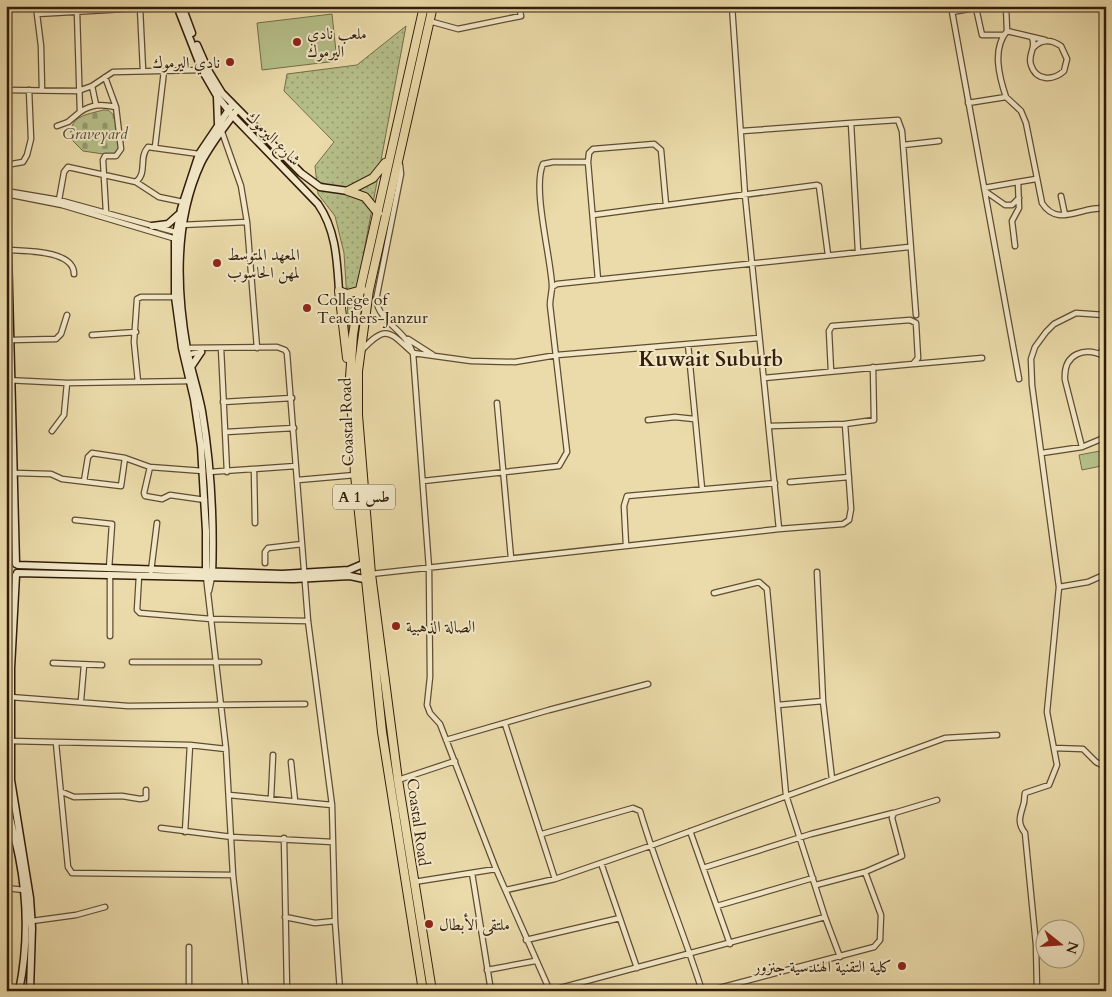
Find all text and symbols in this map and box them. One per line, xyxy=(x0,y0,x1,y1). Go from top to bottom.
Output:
place label: ملعب نادي اليرموك xyxy=(307,23,367,63)
marker: ملعب نادي اليرموك xyxy=(291,36,303,48)
place label: نادي اليرموك xyxy=(152,52,220,75)
marker: نادي اليرموك xyxy=(224,56,236,68)
street label: شارع اليرموك xyxy=(240,106,306,172)
park label: Graveyard xyxy=(62,123,129,145)
place label: المعهد المتوسط لمهن الحاسوب xyxy=(227,244,300,284)
marker: المعهد المتوسط لمهن الحاسوب xyxy=(211,257,223,269)
place label: College of Teachers-Janzur xyxy=(317,289,428,329)
marker: College of Teachers-Janzur xyxy=(301,302,313,314)
district label: Kuwait Suburb xyxy=(639,345,783,374)
street label: Coastal Road xyxy=(334,377,360,467)
road number: A 1 طس xyxy=(333,484,395,510)
place label: الصالة الذهبية xyxy=(406,616,475,638)
marker: الصالة الذهبية xyxy=(390,620,402,632)
street label: Coastal Road xyxy=(401,777,435,868)
place label: ملتقى الأبطال xyxy=(439,913,510,936)
marker: ملتقى الأبطال xyxy=(423,918,435,930)
north arrow xyxy=(1034,920,1084,970)
text: N xyxy=(1061,939,1083,956)
place label: كلية التقنية الهندسية جنزور xyxy=(752,956,892,978)
marker: كلية التقنية الهندسية جنزور xyxy=(896,960,908,972)

